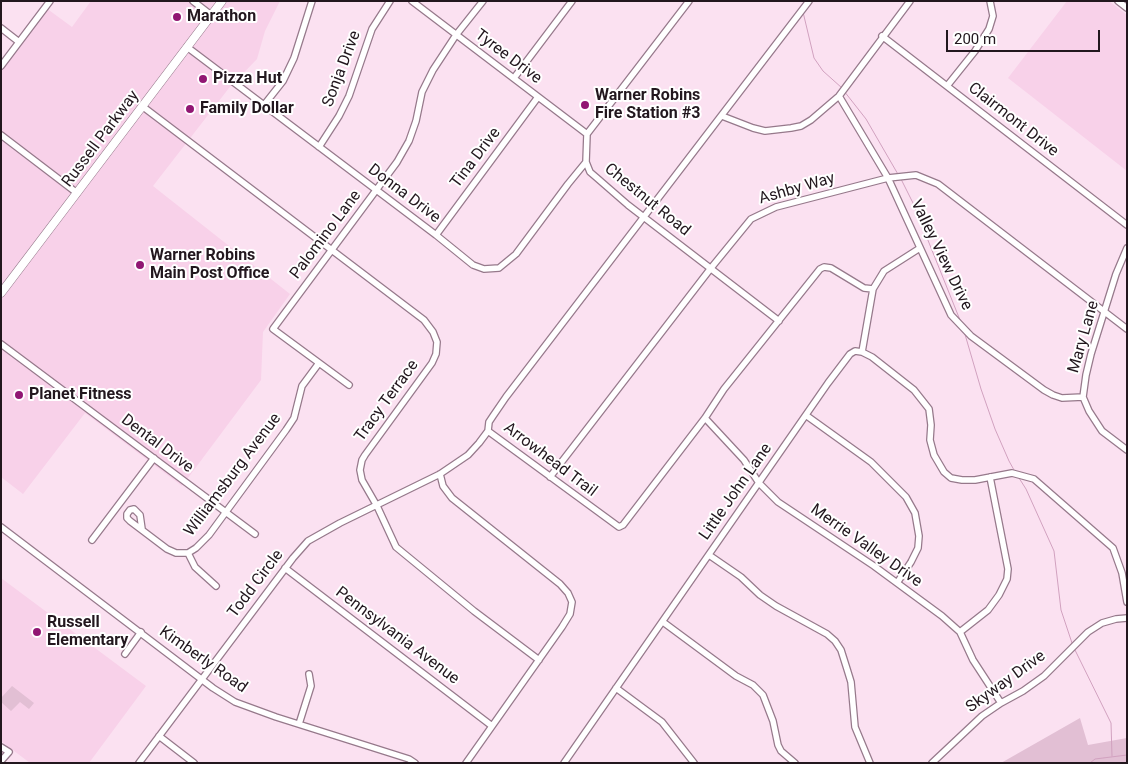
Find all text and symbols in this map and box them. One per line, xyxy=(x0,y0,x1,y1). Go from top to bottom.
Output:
place label: Marathon xyxy=(187,7,256,27)
marker: Marathon xyxy=(171,11,183,23)
scale bar xyxy=(948,20,1102,52)
street label: Tyree Drive xyxy=(471,26,545,88)
street label: Sonja Drive xyxy=(319,28,365,110)
text: 200 m xyxy=(954,30,996,48)
place label: Pizza Hut xyxy=(213,69,282,89)
marker: Pizza Hut xyxy=(197,73,209,85)
street label: Clairmont Drive xyxy=(964,79,1062,161)
place label: Warner Robins Fire Station #3 xyxy=(595,86,700,124)
street label: Russell Parkway xyxy=(58,87,144,191)
place label: Family Dollar xyxy=(200,99,294,119)
marker: Warner Robins Fire Station #3 xyxy=(579,99,591,111)
marker: Family Dollar xyxy=(184,103,196,115)
street label: Tina Drive xyxy=(447,124,505,192)
street label: Donna Drive xyxy=(364,160,444,228)
street label: Chestnut Road xyxy=(600,160,694,240)
street label: Ashby Way xyxy=(757,169,837,209)
street label: Palomino Lane xyxy=(286,187,366,283)
street label: Valley View Drive xyxy=(906,197,976,313)
place label: Warner Robins Main Post Office xyxy=(150,246,269,284)
marker: Warner Robins Main Post Office xyxy=(134,259,146,271)
street label: Mary Lane xyxy=(1065,299,1103,375)
street label: Tracy Terrace xyxy=(351,357,423,445)
place label: Planet Fitness xyxy=(29,385,132,405)
marker: Planet Fitness xyxy=(13,389,25,401)
street label: Williamsburg Avenue xyxy=(180,410,286,540)
street label: Dental Drive xyxy=(117,411,197,477)
street label: Arrowhead Trail xyxy=(500,419,600,501)
street label: Little John Lane xyxy=(696,440,776,544)
street label: Merrie Valley Drive xyxy=(807,500,925,592)
street label: Todd Circle xyxy=(224,546,288,622)
street label: Pennsylvania Avenue xyxy=(331,583,463,689)
place label: Russell Elementary xyxy=(47,613,128,651)
street label: Kimberly Road xyxy=(155,623,251,697)
marker: Russell Elementary xyxy=(31,626,43,638)
street label: Skyway Drive xyxy=(963,647,1049,717)

